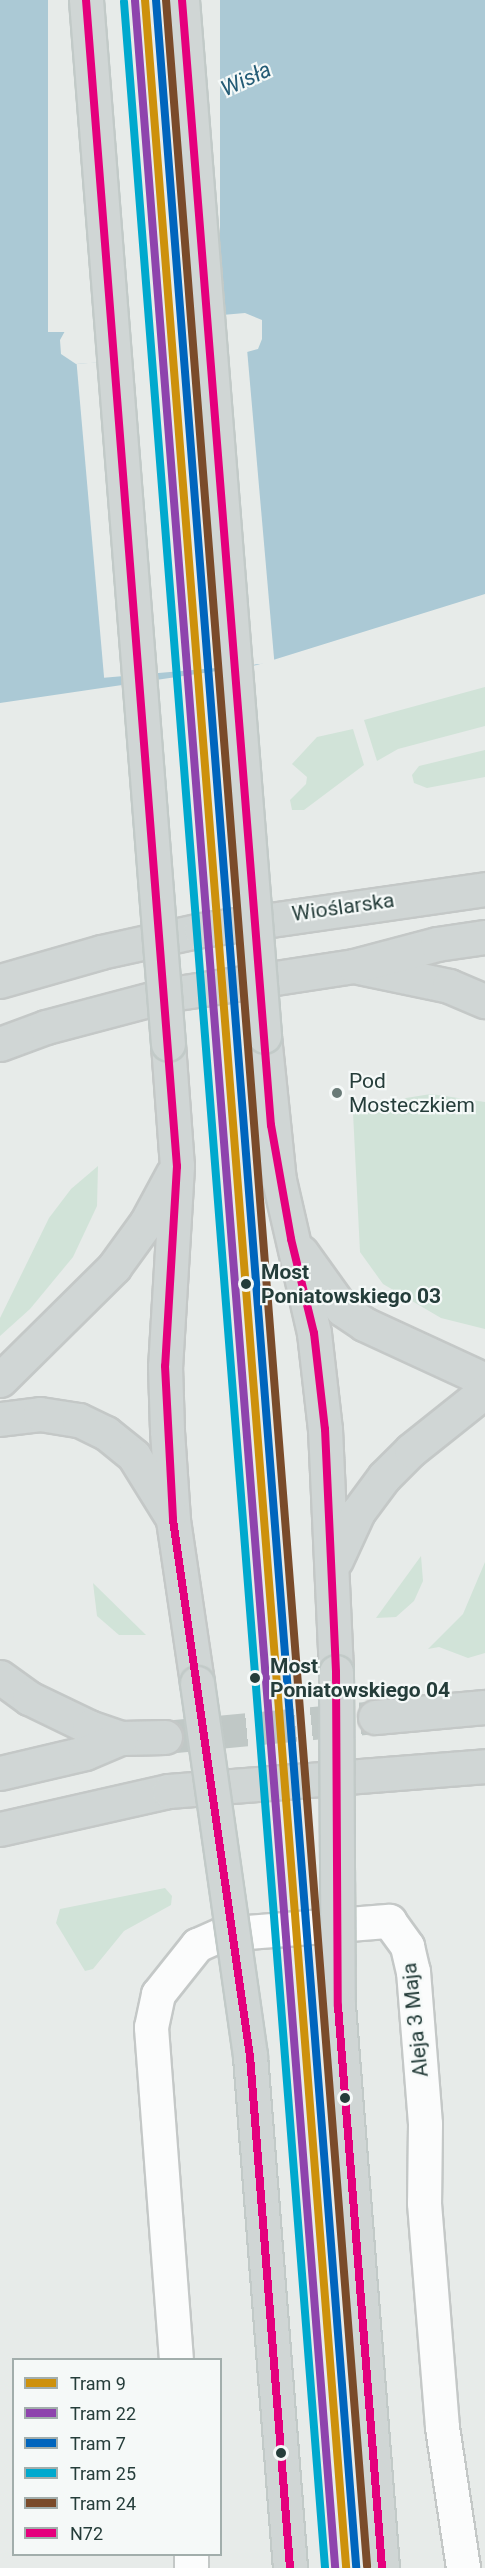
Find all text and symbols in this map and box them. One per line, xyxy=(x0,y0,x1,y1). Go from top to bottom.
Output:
water label: Wisła xyxy=(217,56,275,102)
street label: Wioślarska xyxy=(290,887,396,927)
place label: Pod Mosteczkiem xyxy=(349,1068,475,1118)
marker: Pod Mosteczkiem xyxy=(330,1086,344,1100)
place label: Most Poniatowskiego 03 xyxy=(261,1259,441,1309)
marker: Most Poniatowskiego 03 xyxy=(236,1274,256,1294)
place label: Most Poniatowskiego 04 xyxy=(270,1653,450,1703)
marker: Most Poniatowskiego 04 xyxy=(245,1668,265,1688)
street label: Aleja 3 Maja xyxy=(396,1962,434,2078)
unlabelled marker xyxy=(339,2092,351,2104)
legend xyxy=(12,2358,222,2556)
text: Tram 9 xyxy=(70,2373,126,2394)
text: Tram 22 xyxy=(70,2403,136,2424)
text: Tram 7 xyxy=(70,2433,126,2454)
unlabelled marker xyxy=(275,2447,287,2459)
text: Tram 25 xyxy=(70,2463,136,2484)
text: Tram 24 xyxy=(70,2493,136,2514)
text: N72 xyxy=(70,2523,103,2544)

